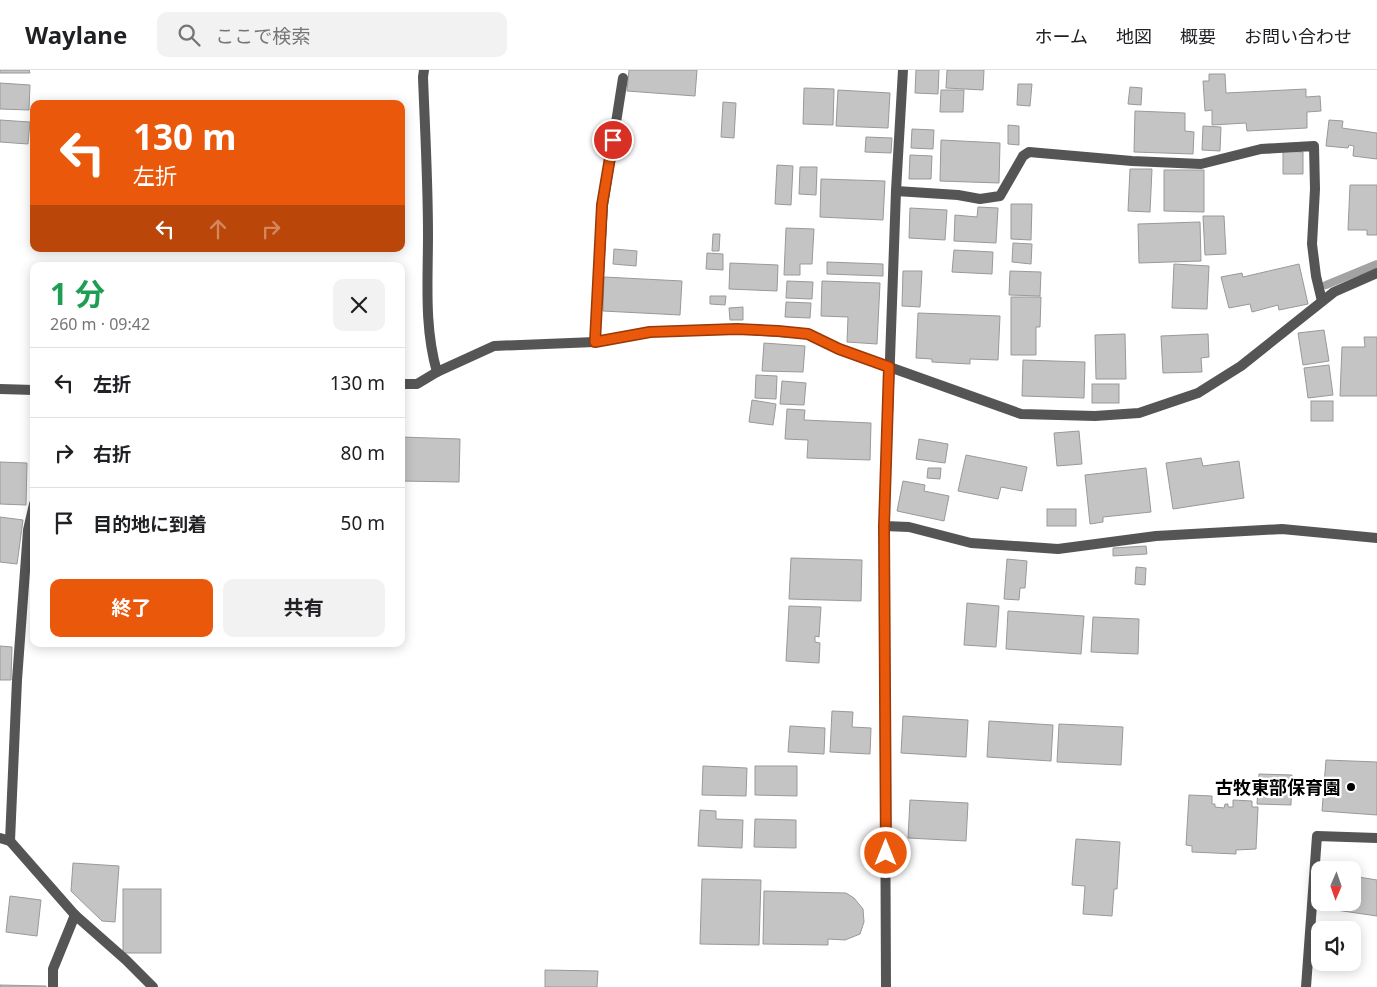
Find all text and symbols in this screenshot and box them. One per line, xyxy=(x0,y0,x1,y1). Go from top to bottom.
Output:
search box xyxy=(157,12,507,57)
text: Waylane xyxy=(25,18,127,51)
icon: search xyxy=(175,21,203,49)
text: ここで検索 xyxy=(215,23,310,49)
text: ホーム xyxy=(1035,24,1088,48)
text: 地図 xyxy=(1116,24,1152,48)
text: 概要 xyxy=(1180,24,1216,48)
text: お問い合わせ xyxy=(1244,24,1352,48)
text: 130 m xyxy=(133,113,236,160)
pin xyxy=(592,119,634,161)
icon: left xyxy=(50,120,115,185)
icon: arrive xyxy=(599,126,627,154)
text: 左折 xyxy=(133,160,177,190)
icon: left xyxy=(151,215,179,243)
icon: ahead xyxy=(204,215,232,243)
icon: right xyxy=(257,215,285,243)
text: 1 分 xyxy=(50,273,105,314)
button: close xyxy=(333,279,385,331)
text: 260 m · 09:42 xyxy=(50,313,150,335)
icon: left xyxy=(50,369,78,397)
text: 130 m xyxy=(330,370,385,396)
text: 左折 xyxy=(93,371,131,397)
icon: right xyxy=(50,439,78,467)
text: 80 m xyxy=(341,440,385,466)
text: 右折 xyxy=(93,441,131,467)
icon: arrive xyxy=(50,509,78,537)
text: 50 m xyxy=(341,510,385,536)
text: 目的地に到着 xyxy=(93,511,207,537)
button: 終了 xyxy=(50,579,213,637)
button: 共有 xyxy=(223,579,385,637)
place label: 古牧東部保育園 xyxy=(1215,775,1341,799)
marker: 古牧東部保育園 xyxy=(1345,781,1357,793)
position arrow xyxy=(859,826,911,878)
north arrow xyxy=(1311,861,1361,911)
map controls xyxy=(1311,861,1361,971)
button: sound xyxy=(1311,921,1361,971)

